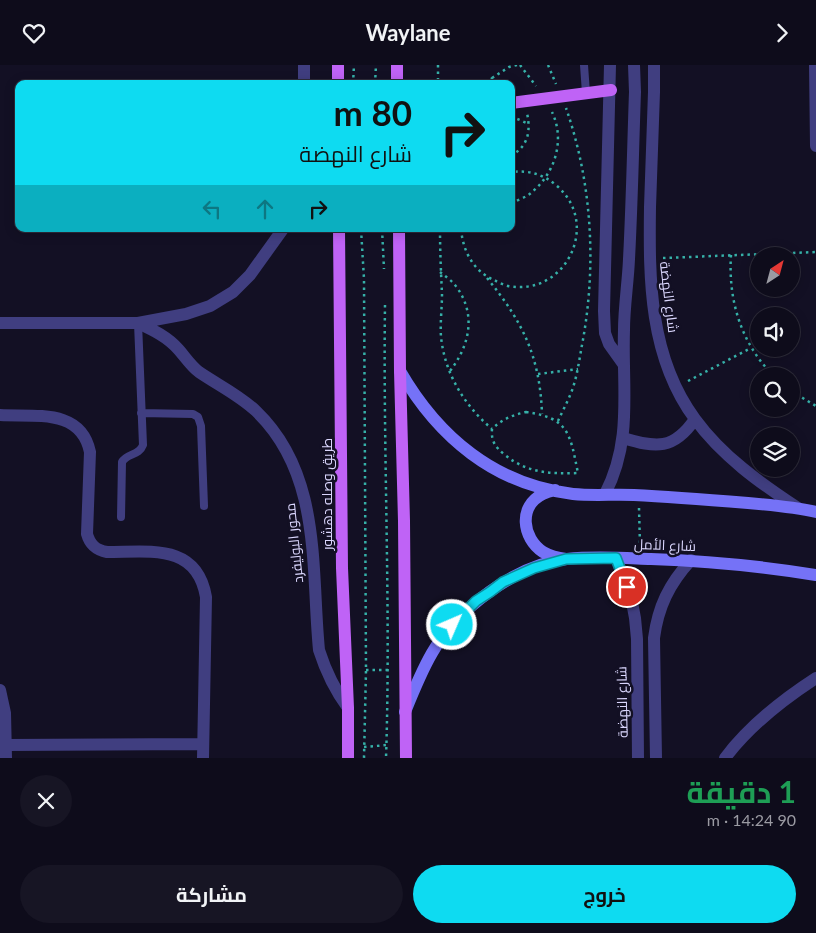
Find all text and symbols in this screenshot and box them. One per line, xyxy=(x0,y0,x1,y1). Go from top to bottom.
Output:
icon: heart xyxy=(20,19,48,47)
text: Waylane xyxy=(366,19,451,46)
icon: forward xyxy=(768,19,796,47)
text: 80 m xyxy=(334,91,412,133)
icon: right xyxy=(430,100,495,165)
text: شارع النهضة xyxy=(299,140,412,167)
icon: left xyxy=(198,195,226,223)
icon: ahead xyxy=(251,195,279,223)
icon: right xyxy=(304,195,332,223)
north arrow xyxy=(750,247,800,297)
map controls xyxy=(750,247,800,477)
street label: شارع النهضة xyxy=(656,260,682,334)
button: sound xyxy=(750,307,800,357)
button: search xyxy=(750,367,800,417)
button: layers xyxy=(750,427,800,477)
street label: طريق وصله دهشور xyxy=(318,438,336,551)
street label: محور البوليفرد xyxy=(281,502,306,584)
street label: شارع الأمل xyxy=(634,535,696,555)
pin xyxy=(606,566,648,608)
icon: arrive xyxy=(613,573,641,601)
position arrow xyxy=(425,598,477,650)
street label: شارع النهضة xyxy=(612,666,632,738)
text: 1 دقيقة xyxy=(686,773,796,809)
button: close xyxy=(20,775,72,827)
text: 90 m · 14:24 xyxy=(707,810,796,829)
button: مشاركة xyxy=(20,865,403,923)
button: خروج xyxy=(413,865,796,923)

